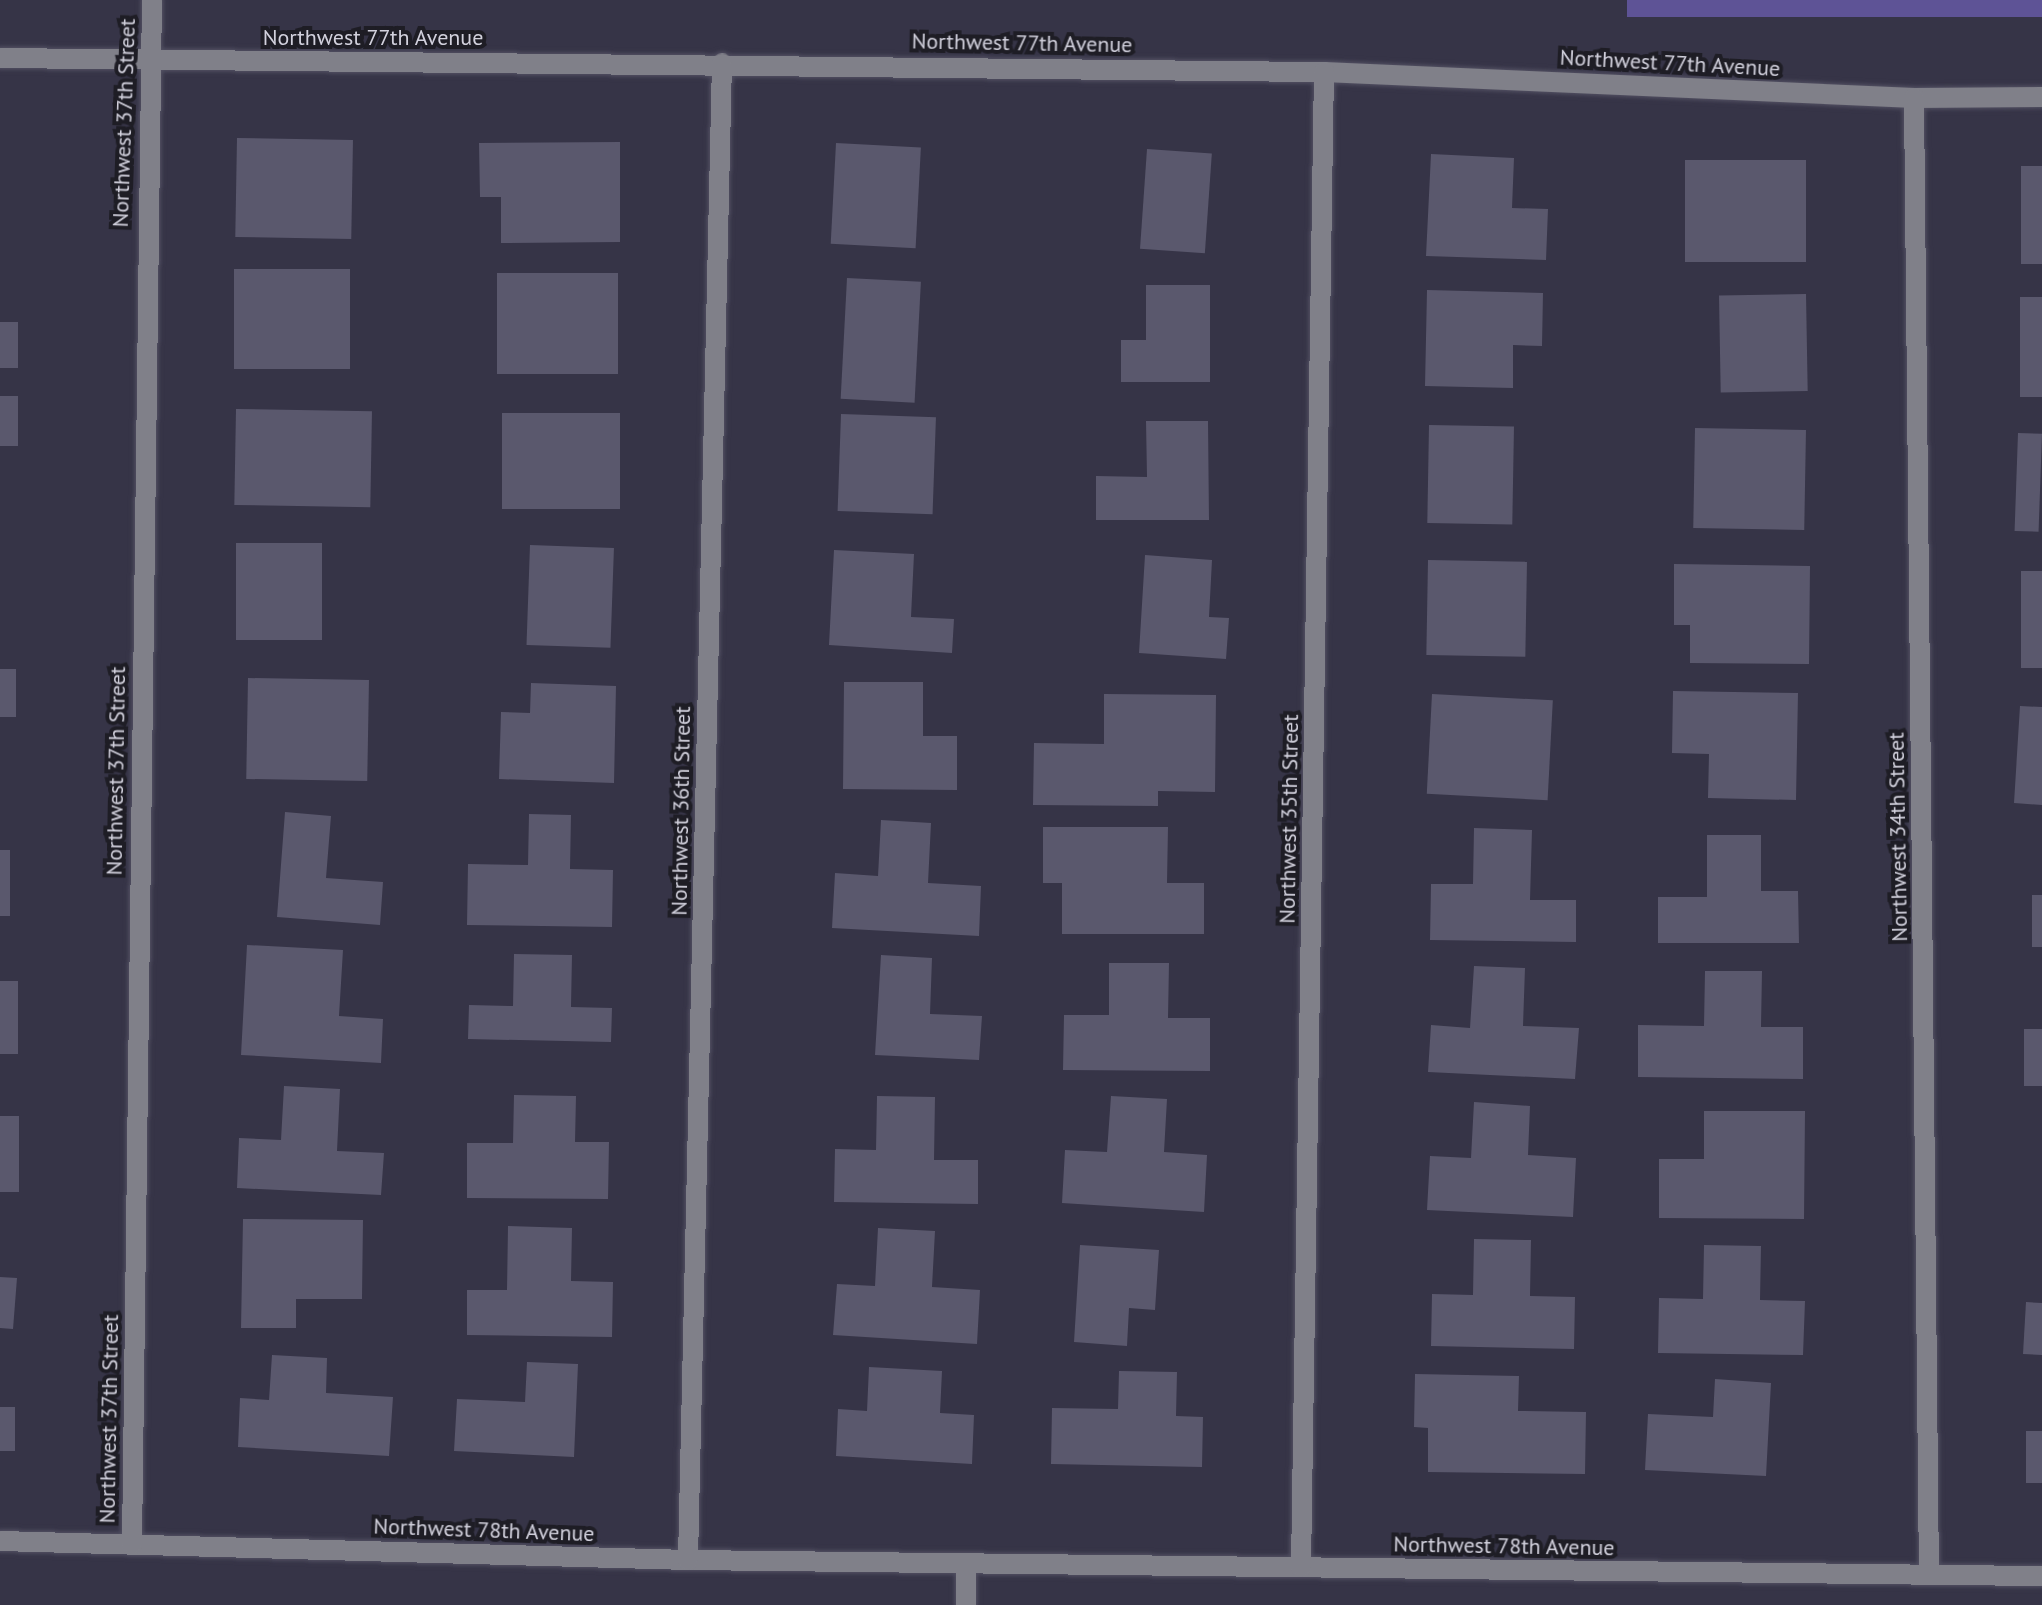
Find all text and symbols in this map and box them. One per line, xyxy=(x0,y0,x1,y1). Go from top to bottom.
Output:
street label: Northwest 37th Street xyxy=(107,18,141,228)
street label: Northwest 77th Avenue xyxy=(262,25,484,51)
street label: Northwest 77th Avenue xyxy=(911,28,1133,58)
street label: Northwest 77th Avenue xyxy=(1559,44,1781,82)
street label: Northwest 37th Street xyxy=(101,666,131,876)
street label: Northwest 36th Street xyxy=(666,706,696,916)
street label: Northwest 35th Street xyxy=(1274,714,1304,924)
street label: Northwest 34th Street xyxy=(1883,732,1913,942)
street label: Northwest 37th Street xyxy=(94,1314,124,1524)
street label: Northwest 78th Avenue xyxy=(373,1513,595,1547)
street label: Northwest 78th Avenue xyxy=(1393,1531,1615,1561)

